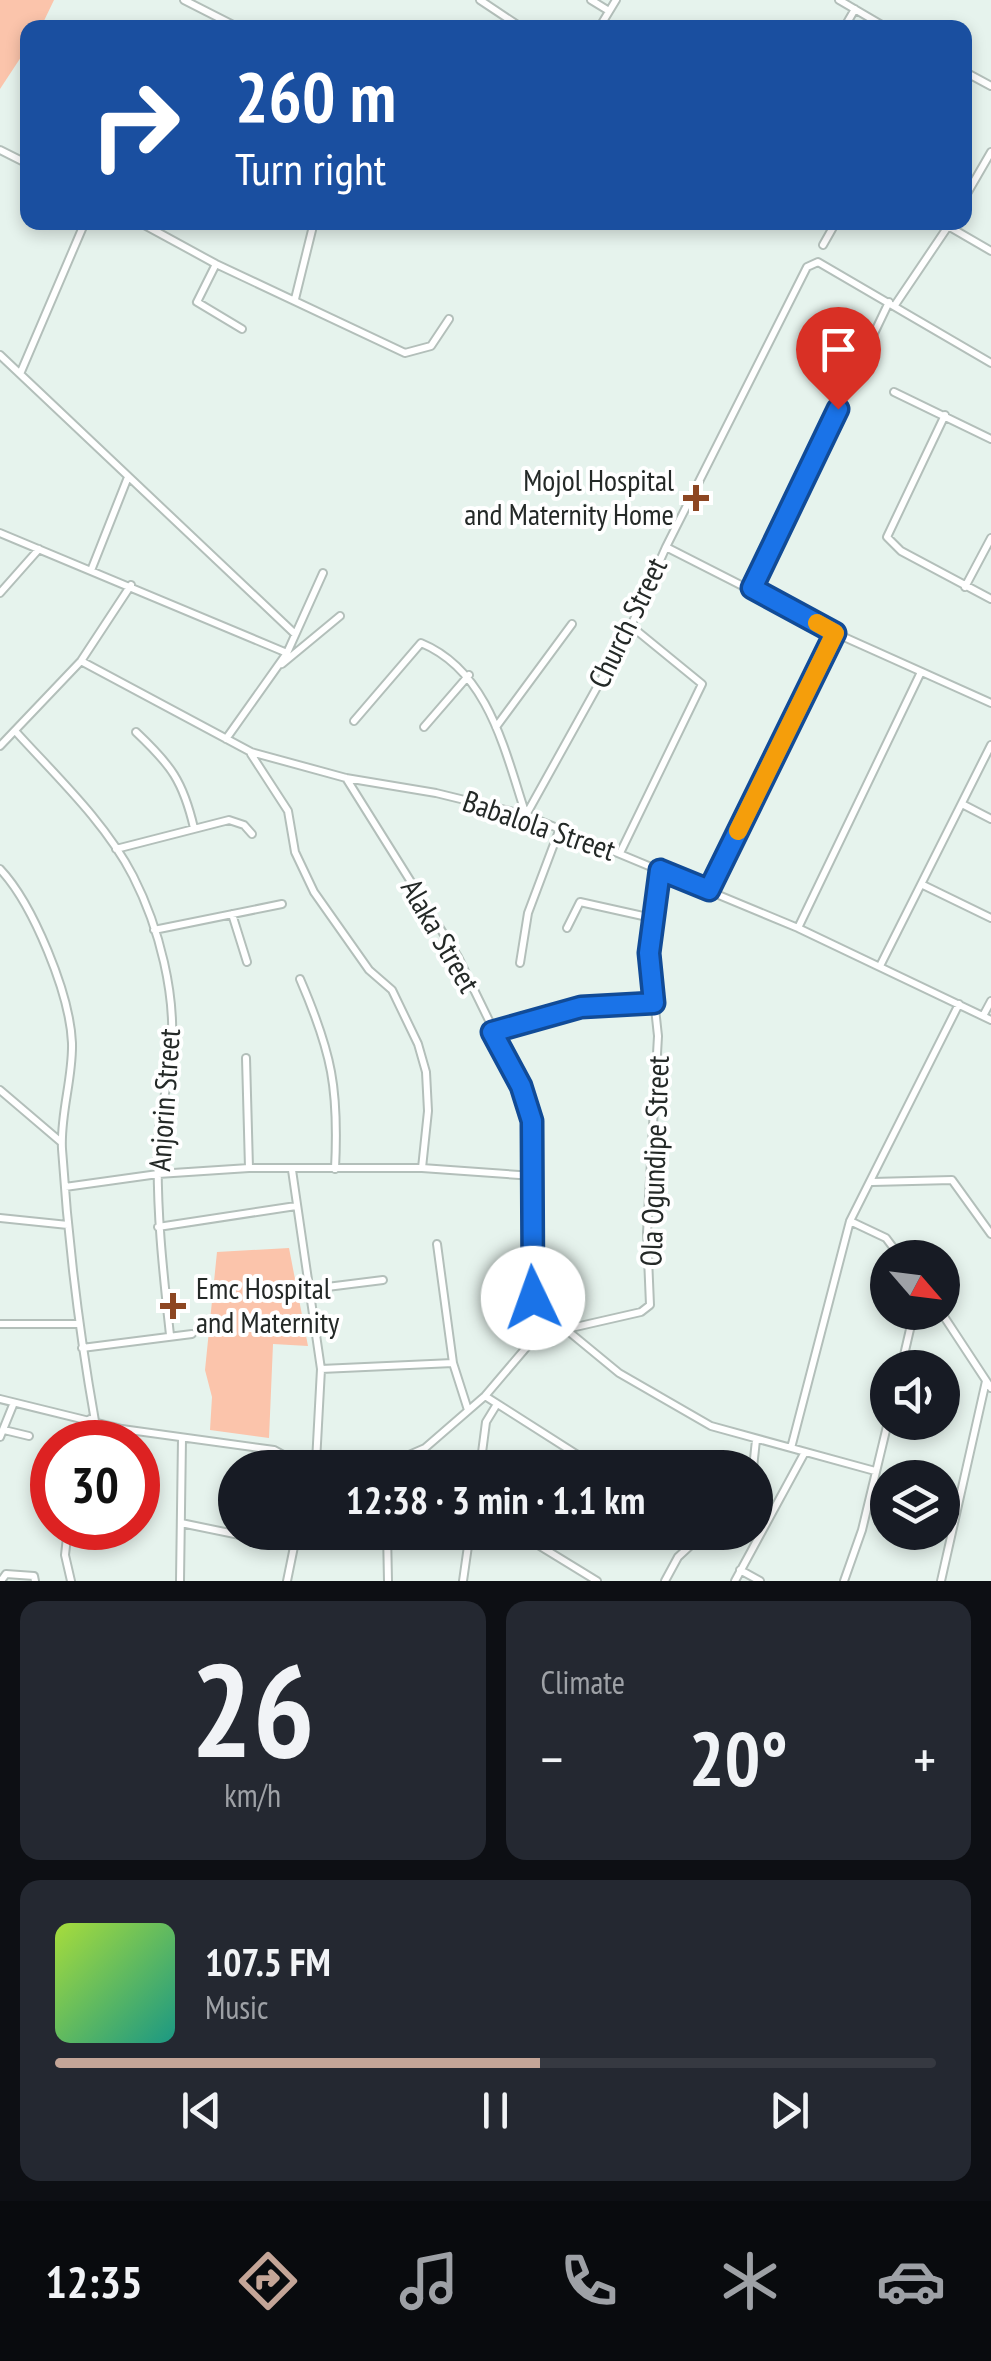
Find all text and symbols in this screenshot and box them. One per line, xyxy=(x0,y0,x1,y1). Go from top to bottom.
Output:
text: 260 m xyxy=(235,51,396,141)
icon: right xyxy=(70,60,200,190)
text: Turn right xyxy=(235,139,386,197)
pin xyxy=(796,307,881,410)
icon: arrive xyxy=(811,322,866,377)
place label: Mojol Hospital and Maternity Home xyxy=(464,460,674,533)
marker: Mojol Hospital and Maternity Home xyxy=(683,485,709,511)
street label: Church Street xyxy=(578,550,675,694)
street label: Babalola Street xyxy=(458,780,621,869)
street label: Alaka Street xyxy=(393,871,490,1000)
street label: Anjorin Street xyxy=(139,1026,188,1173)
street label: Ola Ogundipe Street xyxy=(630,1054,677,1267)
north arrow xyxy=(870,1240,960,1330)
map controls xyxy=(870,1240,960,1550)
position arrow xyxy=(481,1246,585,1350)
place label: Emc Hospital and Maternity xyxy=(196,1268,340,1341)
marker: Emc Hospital and Maternity xyxy=(160,1293,186,1319)
button: sound xyxy=(870,1350,960,1440)
speed limit sign: 30 xyxy=(30,1420,160,1550)
button: layers xyxy=(870,1460,960,1550)
text: 12:38 · 3 min · 1.1 km xyxy=(346,1475,645,1524)
text: 26 xyxy=(191,1625,315,1793)
text: Climate xyxy=(541,1661,625,1703)
text: 20° xyxy=(689,1710,788,1807)
text: − xyxy=(541,1723,563,1794)
text: + xyxy=(913,1723,936,1794)
text: km/h xyxy=(224,1774,281,1816)
text: 107.5 FM xyxy=(205,1937,331,1986)
text: Music xyxy=(205,1986,268,2028)
icon: previous xyxy=(174,2083,229,2138)
icon: pause xyxy=(468,2083,523,2138)
icon: next xyxy=(762,2083,817,2138)
icon: directions xyxy=(233,2246,303,2316)
icon: music xyxy=(394,2246,464,2316)
icon: phone xyxy=(554,2246,624,2316)
icon: climate xyxy=(715,2246,785,2316)
icon: car xyxy=(876,2246,946,2316)
text: 12:35 xyxy=(45,2252,143,2310)

